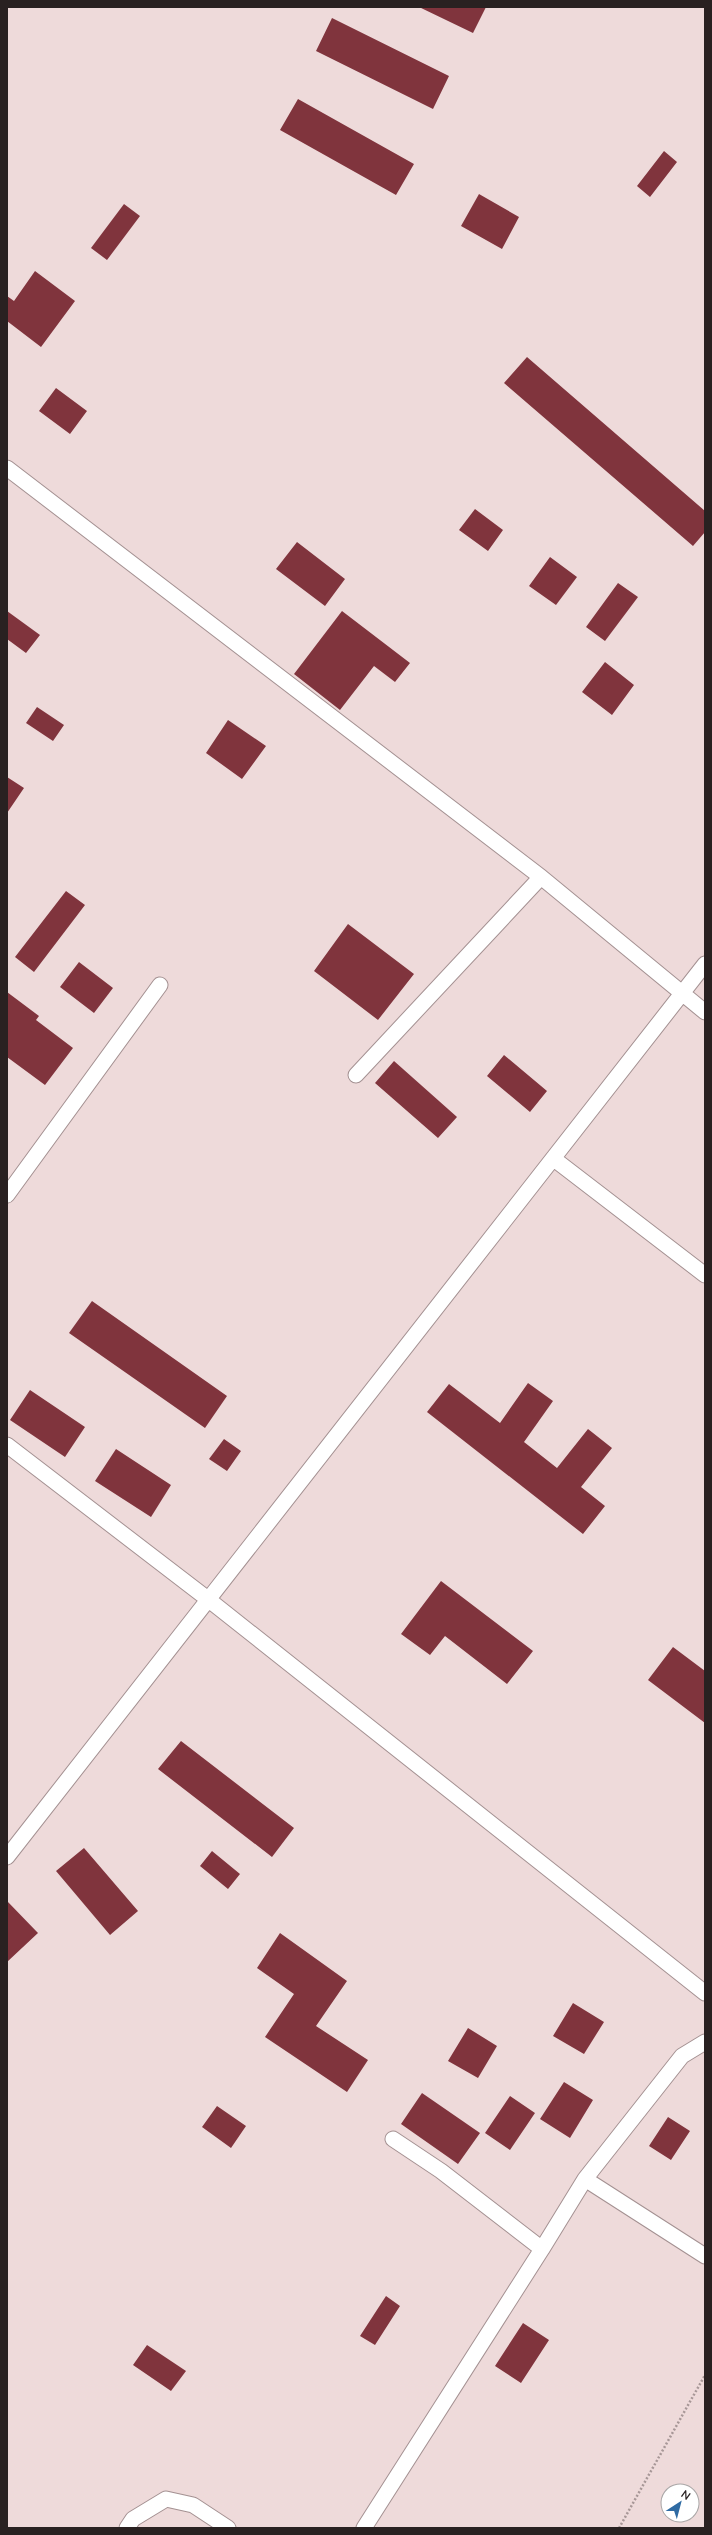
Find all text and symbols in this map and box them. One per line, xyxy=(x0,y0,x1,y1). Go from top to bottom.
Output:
north arrow xyxy=(660,2483,700,2523)
text: N xyxy=(678,2487,693,2504)

